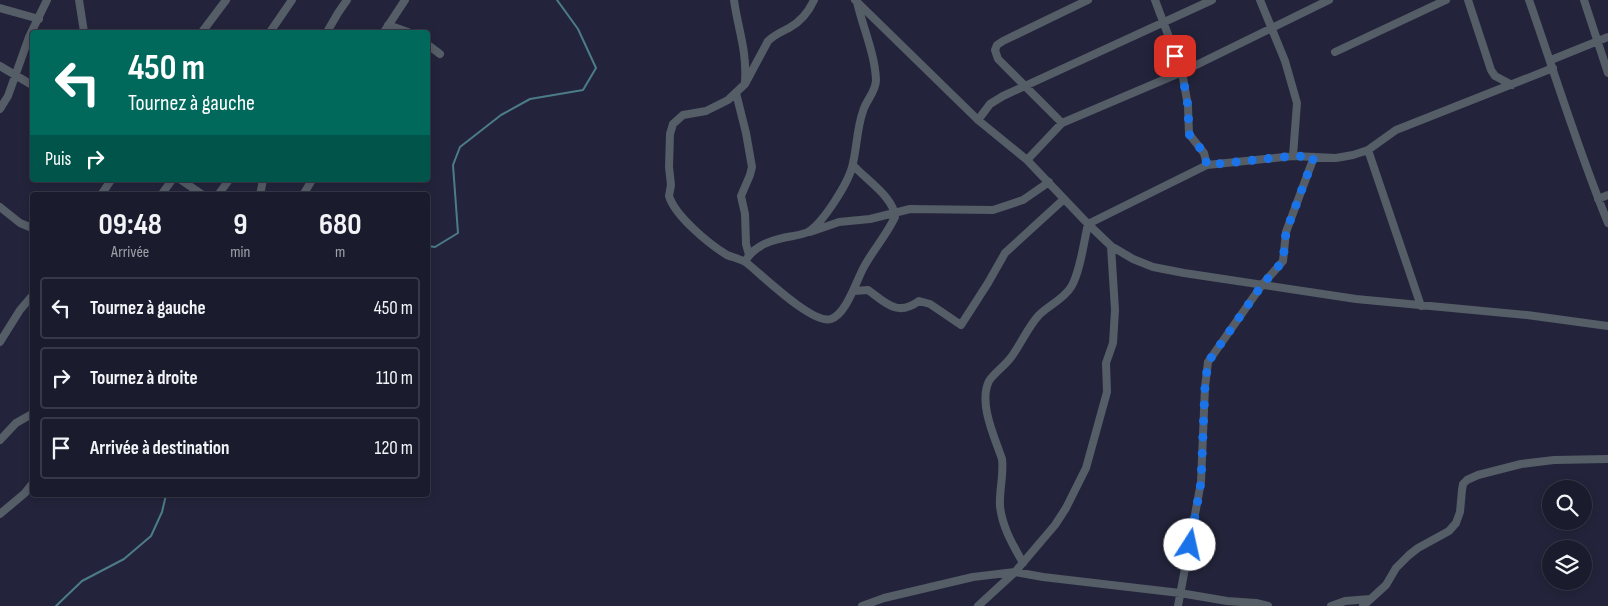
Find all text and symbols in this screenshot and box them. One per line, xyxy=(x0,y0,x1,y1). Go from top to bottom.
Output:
pin xyxy=(1154,35,1196,77)
icon: arrive xyxy=(1161,42,1189,70)
text: 450 m xyxy=(128,47,205,90)
icon: left xyxy=(45,50,110,115)
text: Tournez à gauche xyxy=(128,90,255,117)
icon: right xyxy=(81,145,109,173)
text: Puis xyxy=(45,148,71,171)
text: 09:48 xyxy=(98,207,162,243)
text: 9 xyxy=(233,207,247,243)
text: 680 xyxy=(319,207,361,243)
text: Arrivée xyxy=(111,243,149,262)
text: min xyxy=(230,243,250,262)
text: m xyxy=(335,243,345,262)
icon: left xyxy=(47,294,75,322)
text: Tournez à gauche xyxy=(90,297,206,320)
text: 450 m xyxy=(374,297,413,320)
icon: right xyxy=(47,364,75,392)
text: Tournez à droite xyxy=(90,367,198,390)
text: 110 m xyxy=(376,367,413,390)
icon: arrive xyxy=(47,434,75,462)
text: Arrivée à destination xyxy=(90,437,230,460)
text: 120 m xyxy=(375,437,413,460)
map controls xyxy=(1542,480,1592,590)
button: search xyxy=(1542,480,1592,530)
position arrow xyxy=(1163,518,1215,570)
button: layers xyxy=(1542,540,1592,590)

